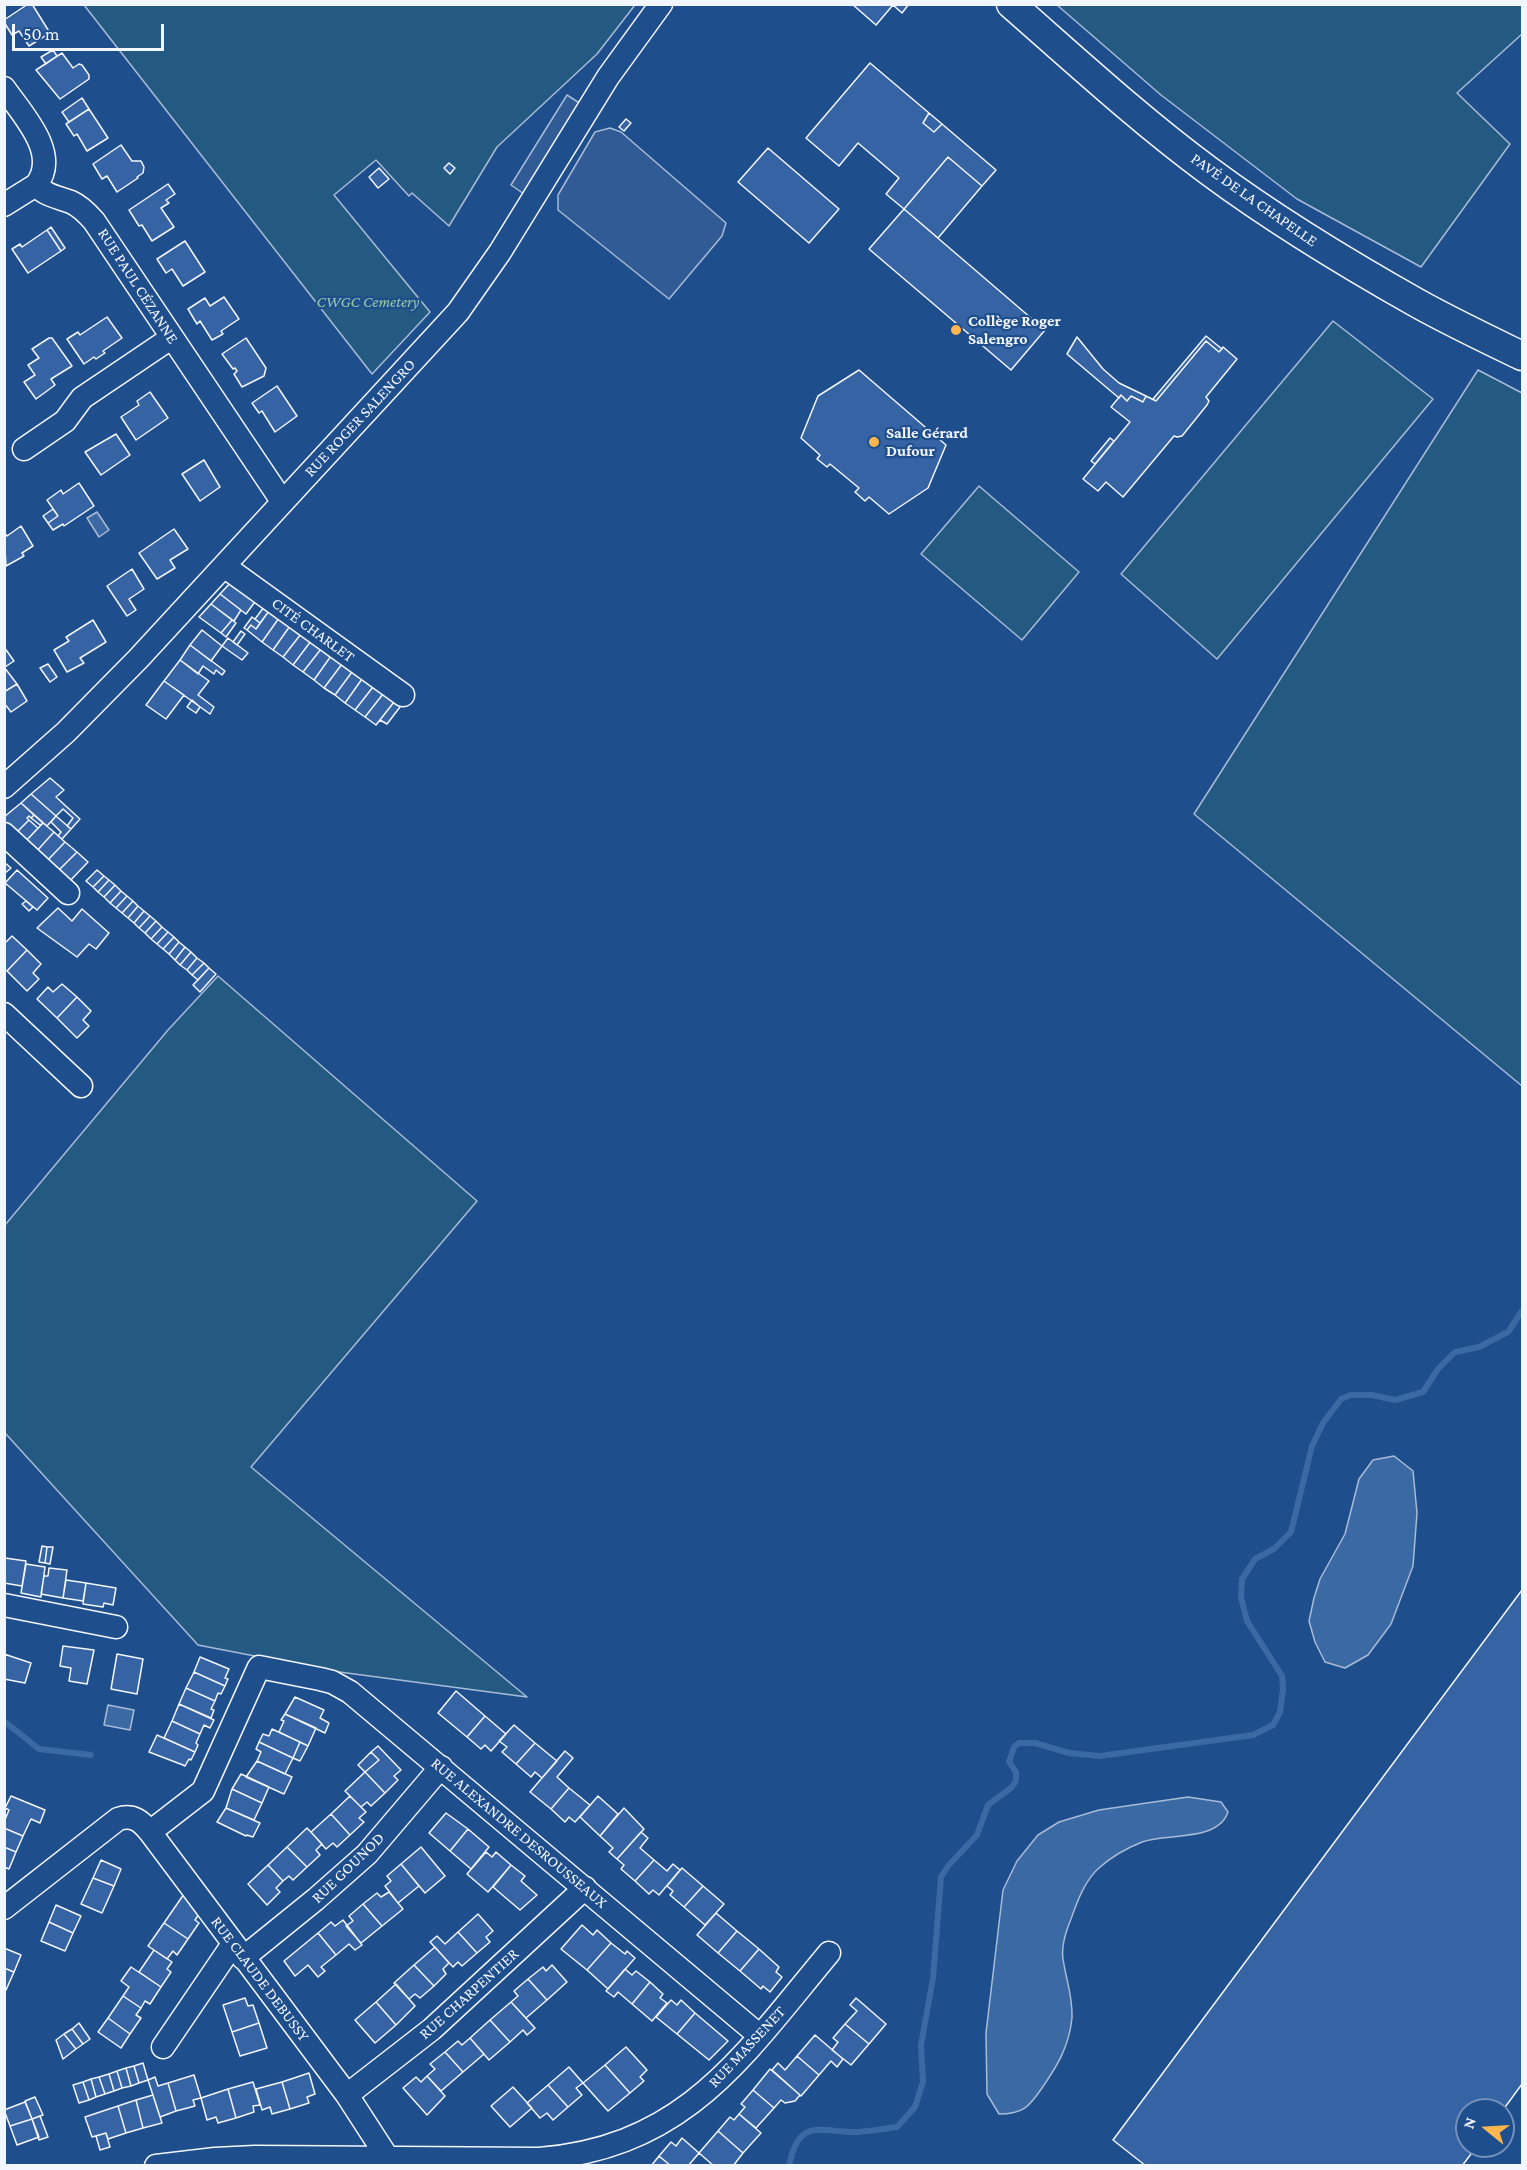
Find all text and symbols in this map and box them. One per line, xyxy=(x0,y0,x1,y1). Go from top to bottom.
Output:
scale bar xyxy=(15,12,166,50)
text: 50 m xyxy=(23,24,60,44)
street label: PAVÉ DE LA CHAPELLE xyxy=(1187,149,1321,251)
street label: RUE PAUL CÉZANNE xyxy=(94,225,182,347)
park label: CWGC Cemetery xyxy=(316,292,420,312)
place label: Collège Roger Salengro xyxy=(968,311,1061,349)
marker: Collège Roger Salengro xyxy=(949,323,963,337)
street label: RUE ROGER SALENGRO xyxy=(300,355,420,481)
place label: Salle Gérard Dufour xyxy=(886,423,968,461)
marker: Salle Gérard Dufour xyxy=(867,435,881,449)
street label: CITÉ CHARLET xyxy=(268,593,358,667)
street label: RUE ALEXANDRE DESROUSSEAUX xyxy=(427,1754,611,1912)
street label: RUE GOUNOD xyxy=(308,1829,388,1907)
street label: RUE CLAUDE DEBUSSY xyxy=(207,1913,313,2045)
street label: RUE CHARPENTIER xyxy=(415,1944,523,2044)
street label: RUE MASSENET xyxy=(704,2002,790,2092)
north arrow xyxy=(1455,2098,1515,2158)
text: N xyxy=(1460,2115,1479,2131)

